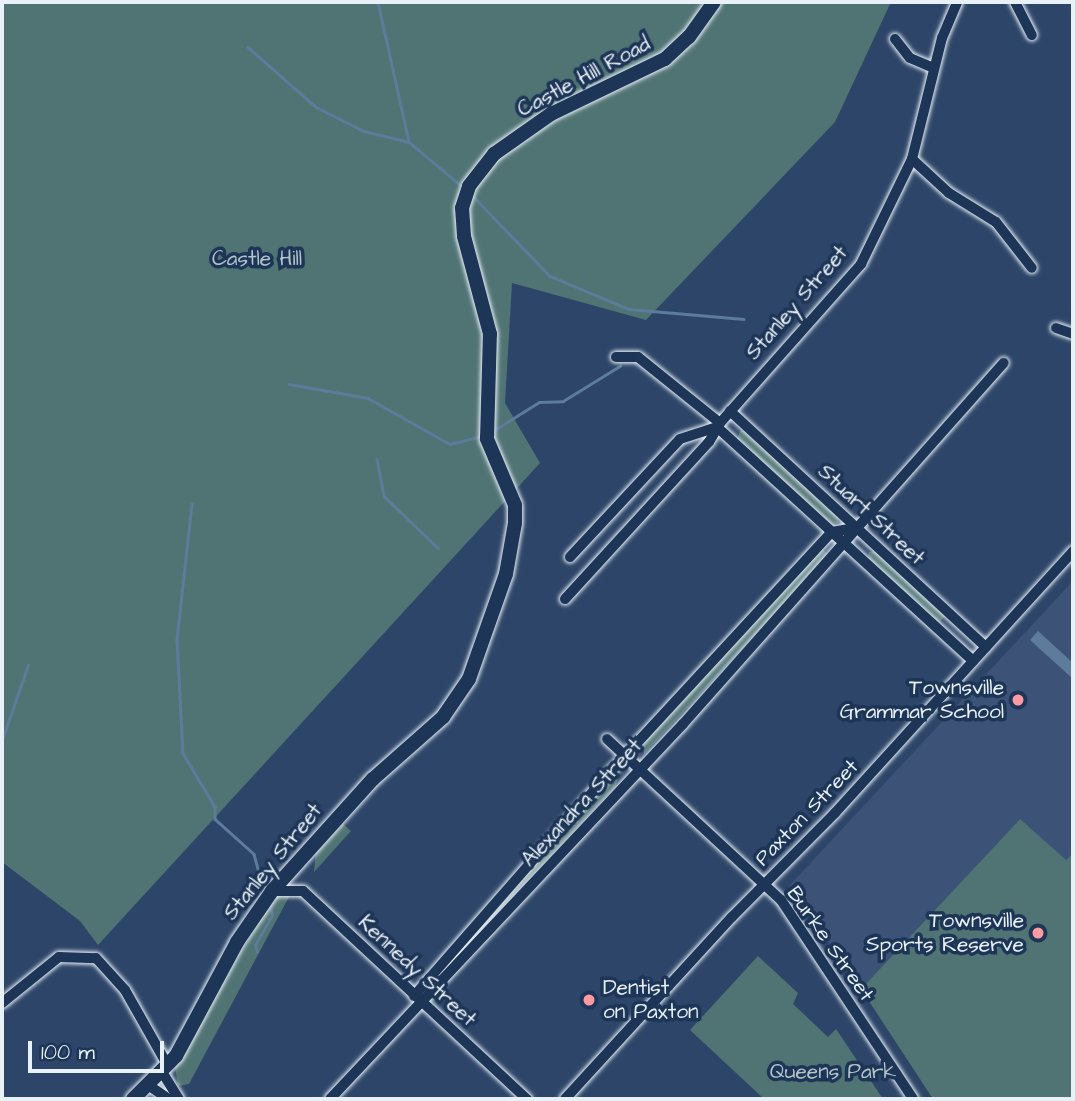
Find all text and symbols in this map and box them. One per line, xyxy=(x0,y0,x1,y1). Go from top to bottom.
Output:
street label: Castle Hill Road xyxy=(513,31,655,123)
street label: Stanley Street xyxy=(741,241,853,365)
park label: Castle Hill xyxy=(212,246,302,272)
street label: Stuart Street xyxy=(812,459,930,571)
place label: Townsville Grammar School xyxy=(840,675,1004,725)
marker: Townsville Grammar School xyxy=(1010,692,1026,708)
street label: Alexandra Street xyxy=(516,734,648,872)
street label: Paxton Street xyxy=(750,755,864,871)
street label: Stanley Street xyxy=(218,799,328,925)
street label: Burke Street xyxy=(781,882,879,1006)
place label: Townsville Sports Reserve xyxy=(866,908,1024,958)
street label: Kennedy Street xyxy=(353,910,481,1032)
marker: Townsville Sports Reserve xyxy=(1030,925,1046,941)
place label: Dentist on Paxton xyxy=(603,975,698,1025)
marker: Dentist on Paxton xyxy=(581,992,597,1008)
scale bar xyxy=(32,1028,168,1072)
text: 100 m xyxy=(41,1038,95,1067)
park label: Queens Park xyxy=(770,1059,896,1085)

